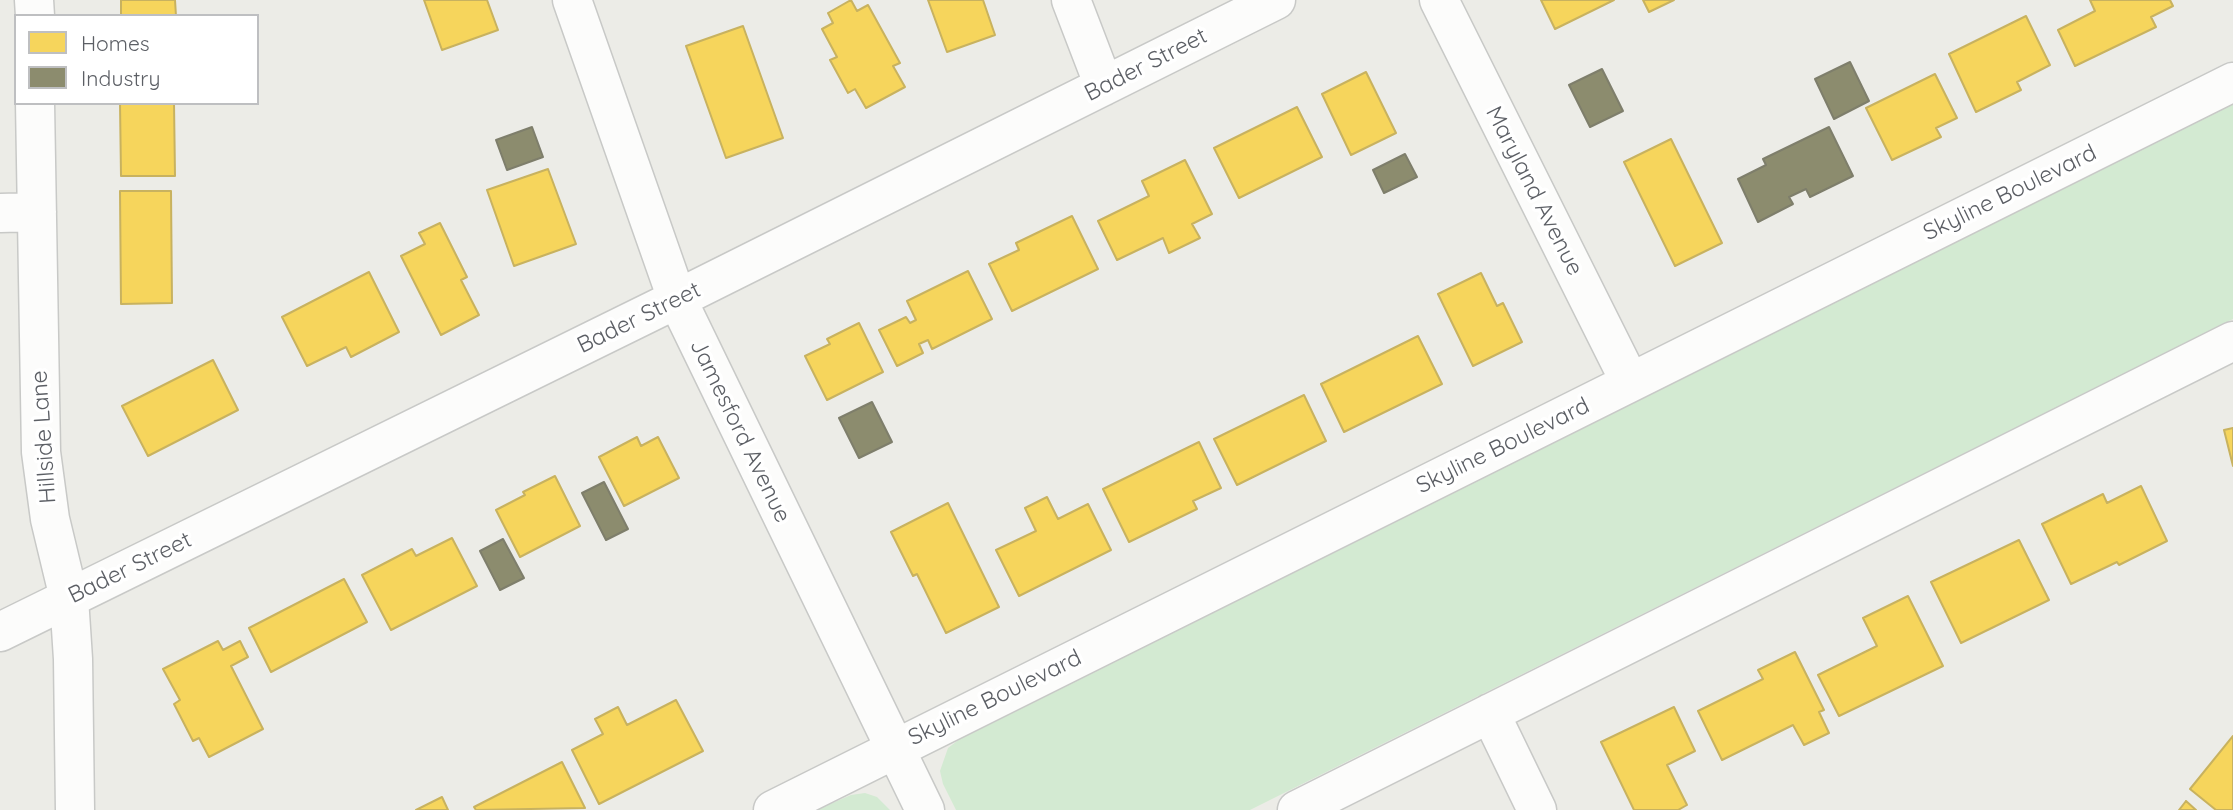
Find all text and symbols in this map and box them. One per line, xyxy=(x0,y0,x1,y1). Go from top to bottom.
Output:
legend xyxy=(14,14,259,105)
street label: Bader Street xyxy=(1080,22,1212,108)
text: Homes xyxy=(81,30,150,56)
text: Industry xyxy=(81,65,160,91)
street label: Maryland Avenue xyxy=(1479,102,1589,280)
street label: Skyline Boulevard xyxy=(1919,139,2101,247)
street label: Bader Street xyxy=(573,276,705,360)
street label: Jamesford Avenue xyxy=(684,335,796,527)
street label: Hillside Lane xyxy=(26,369,62,505)
street label: Skyline Boulevard xyxy=(1412,392,1594,500)
street label: Bader Street xyxy=(64,526,196,610)
street label: Skyline Boulevard xyxy=(904,644,1086,752)

